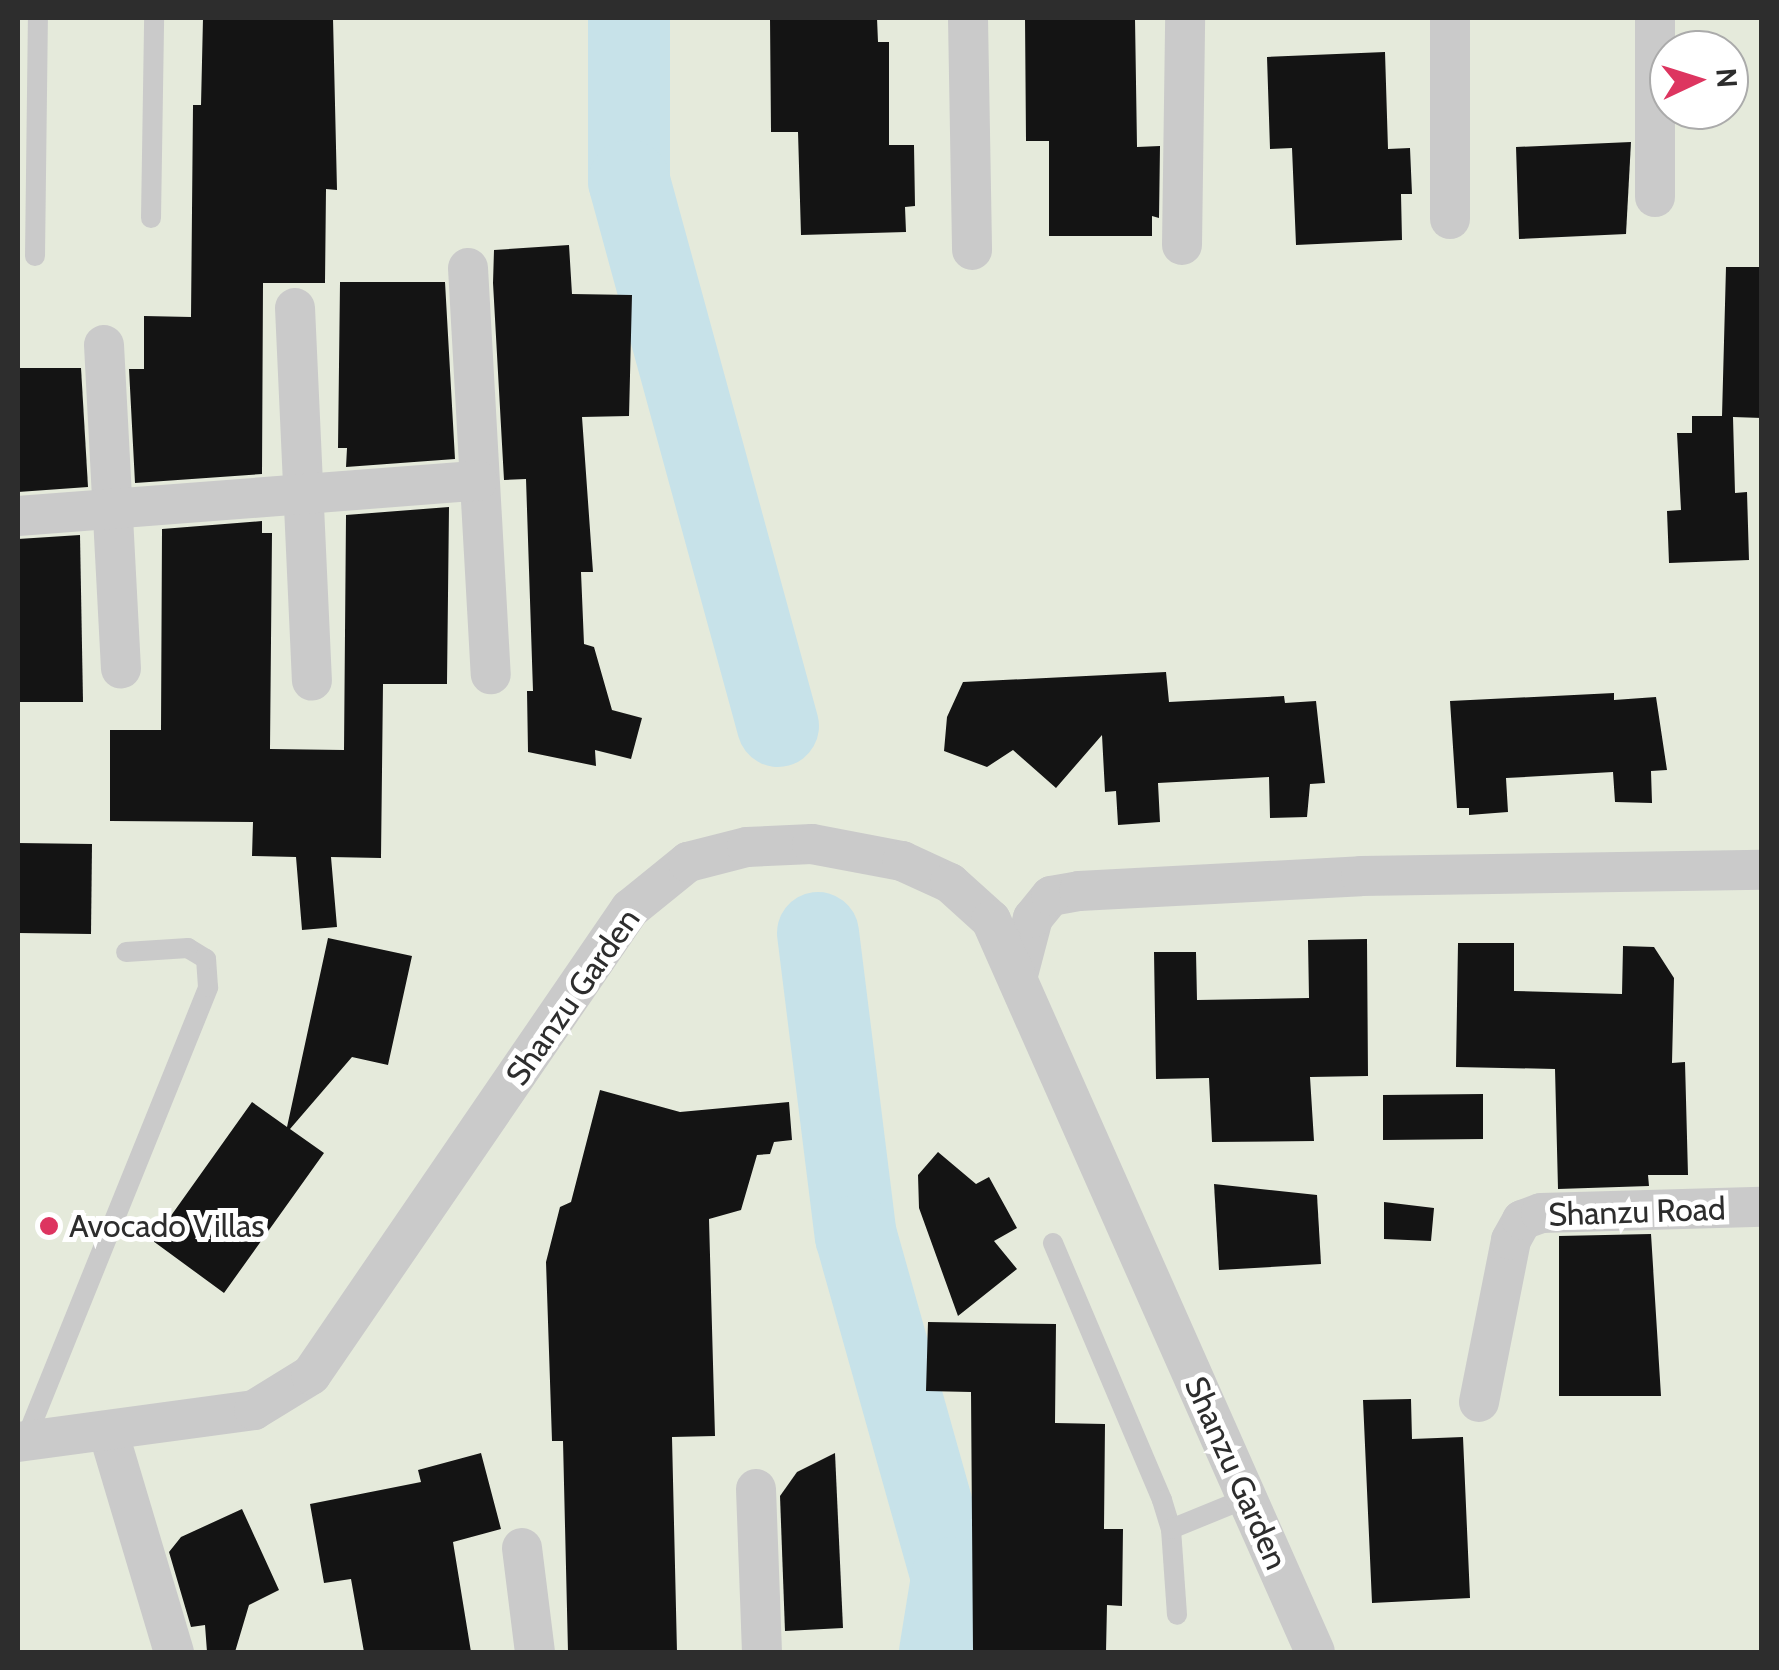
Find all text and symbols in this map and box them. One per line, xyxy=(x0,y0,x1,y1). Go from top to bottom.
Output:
north arrow xyxy=(1649,30,1749,130)
text: N xyxy=(1709,67,1745,89)
street label: Shanzu Garden xyxy=(498,901,648,1093)
street label: Shanzu Road xyxy=(1548,1190,1726,1234)
place label: Avocado Villas xyxy=(69,1207,265,1245)
marker: Avocado Villas xyxy=(38,1215,60,1237)
street label: Shanzu Garden xyxy=(1176,1371,1296,1575)

